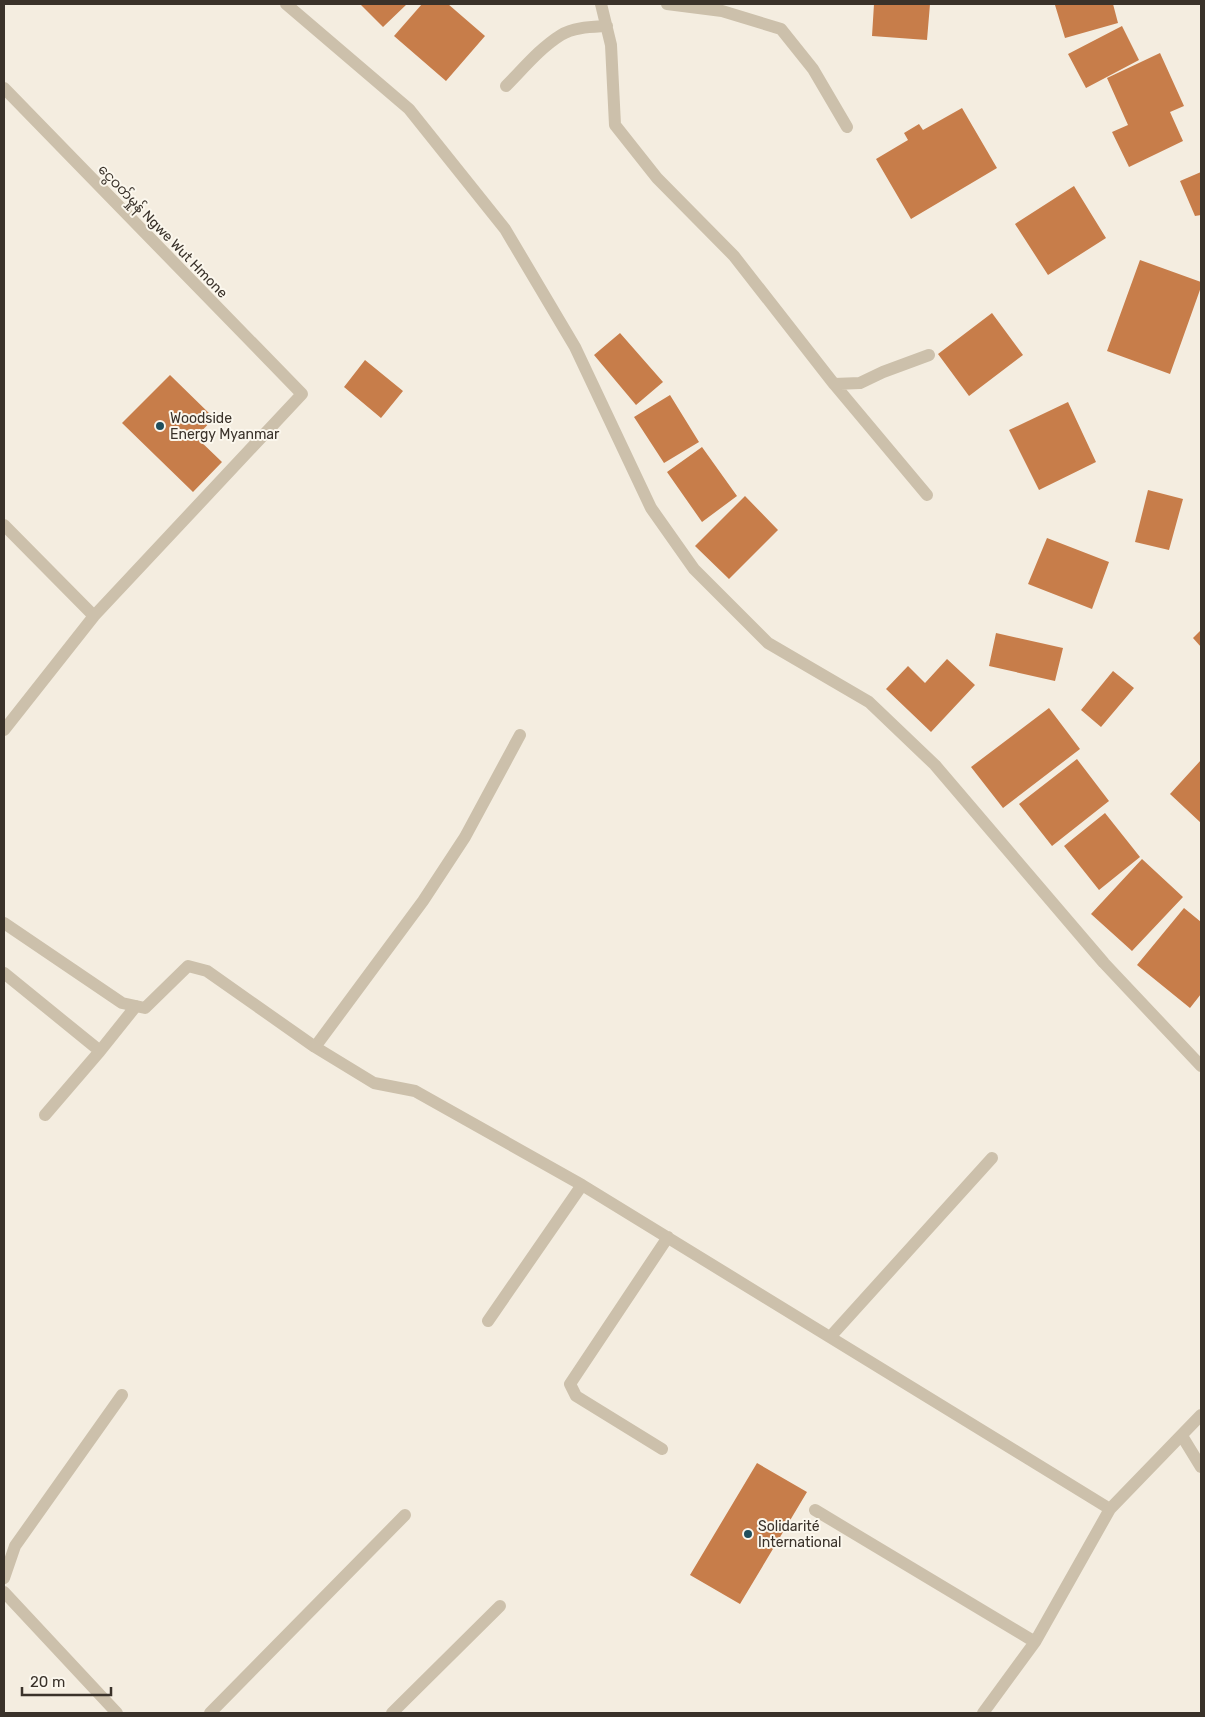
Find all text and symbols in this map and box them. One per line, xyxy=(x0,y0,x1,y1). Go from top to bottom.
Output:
street label: ငွေဝတ်မှုန် Ngwe Wut Hmone xyxy=(92,160,233,304)
place label: Woodside Energy Myanmar xyxy=(170,410,280,443)
marker: Woodside Energy Myanmar xyxy=(154,420,166,432)
place label: Solidarité International xyxy=(758,1518,842,1551)
marker: Solidarité International xyxy=(742,1528,754,1540)
scale bar xyxy=(22,1664,111,1696)
text: 20 m xyxy=(30,1673,65,1691)

